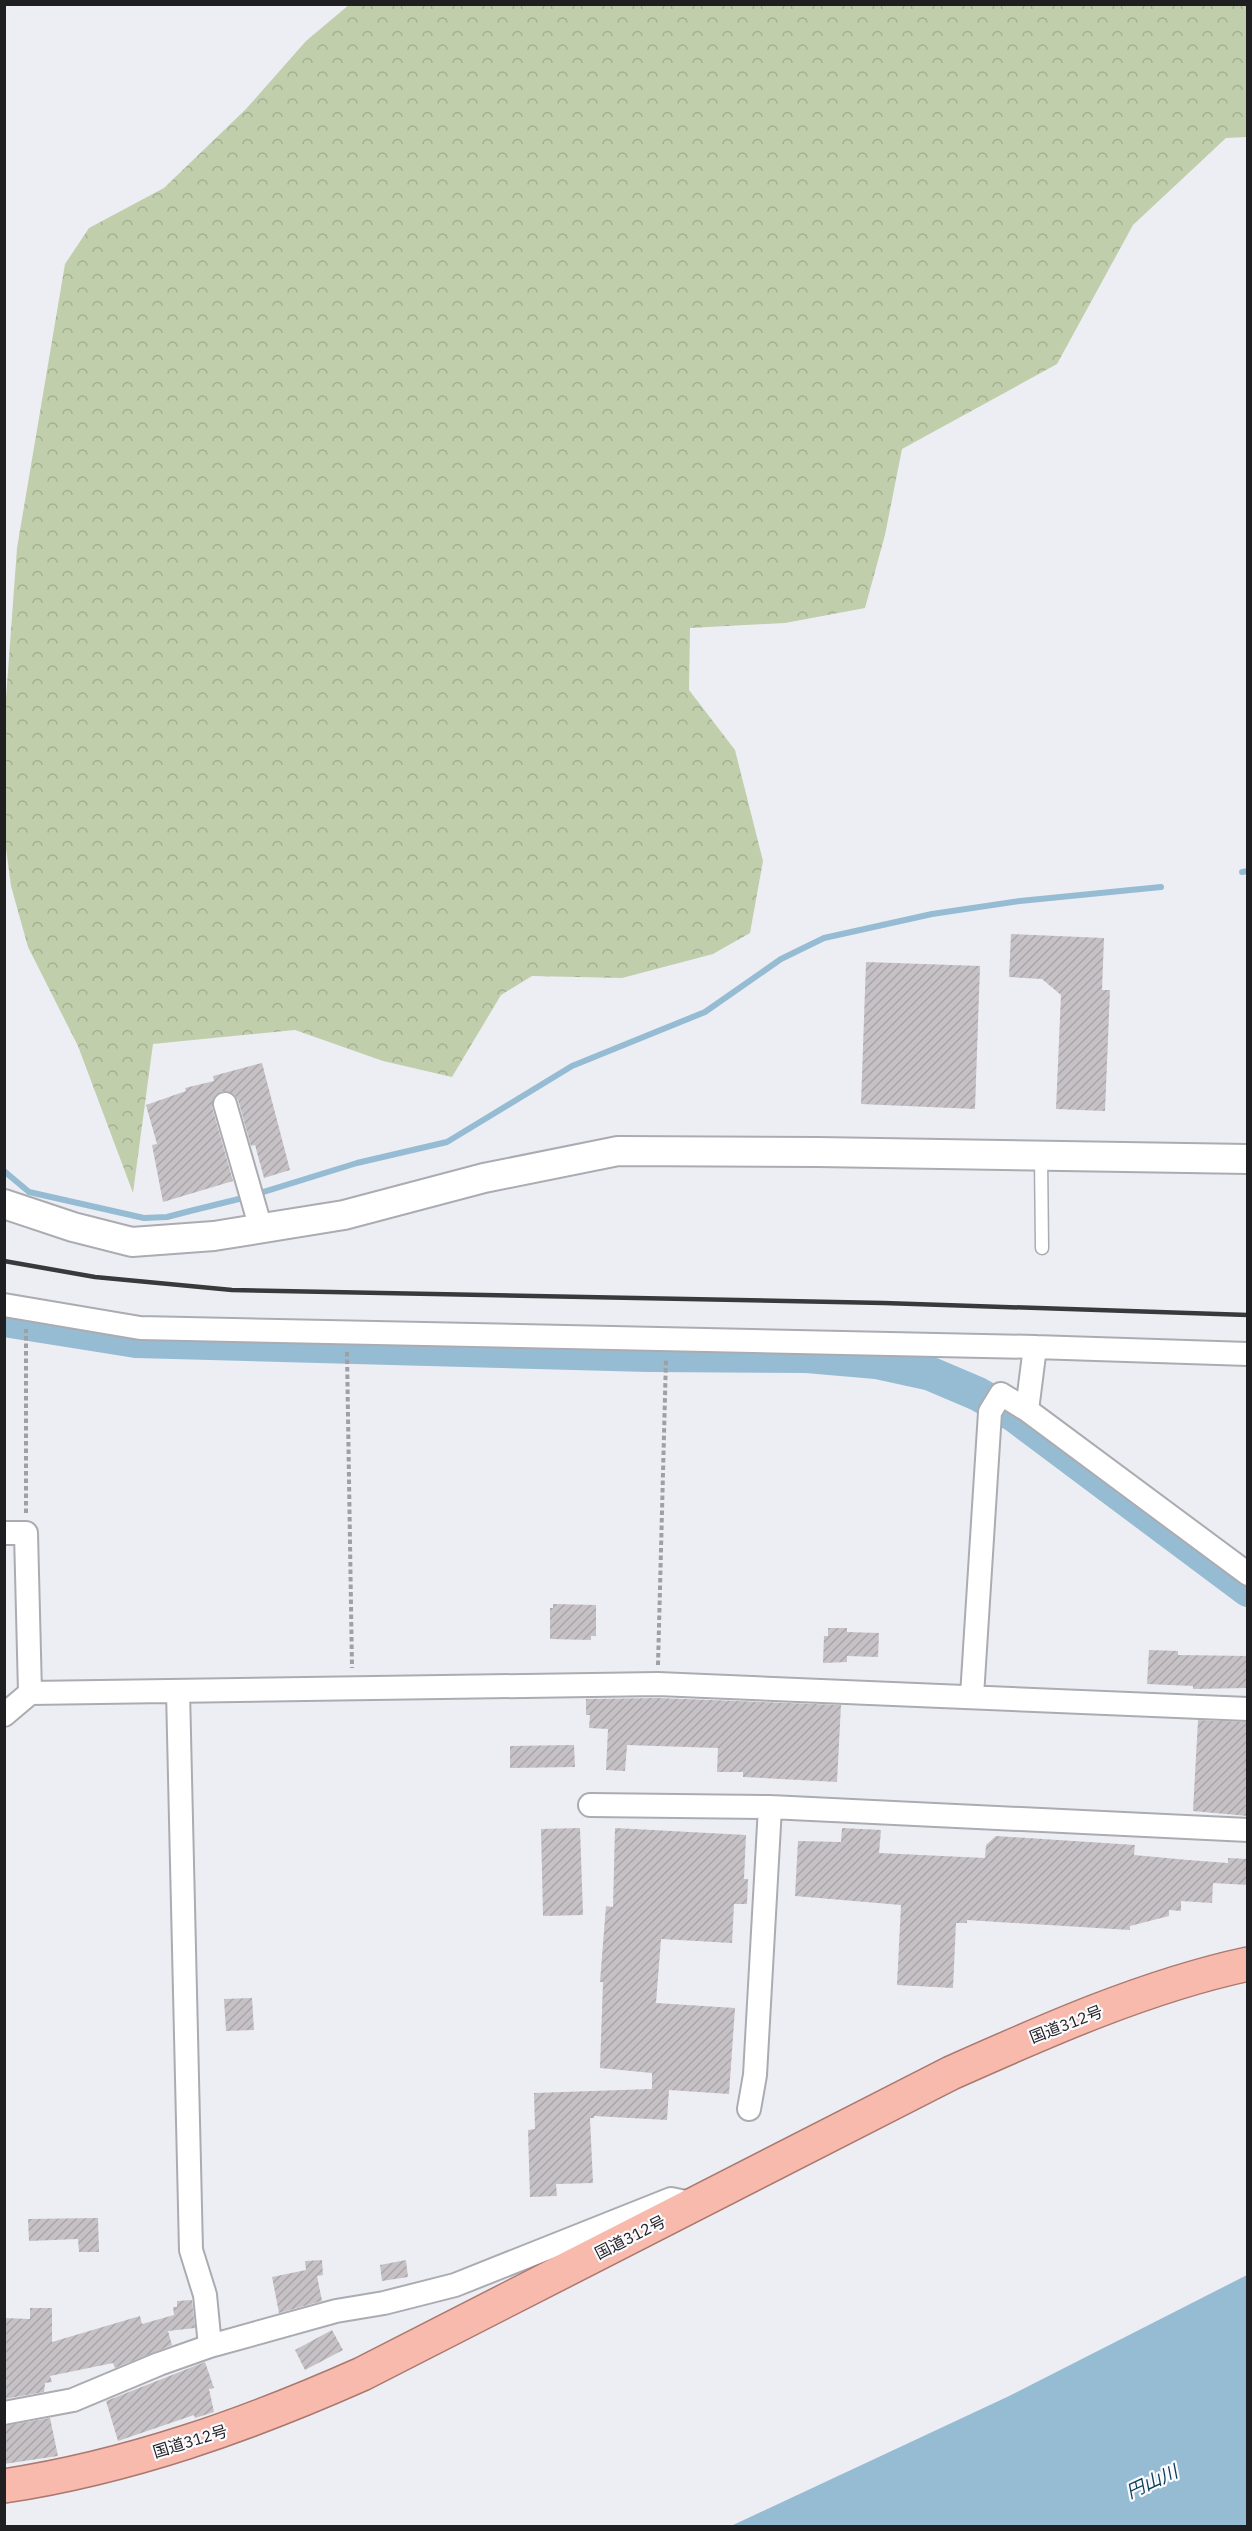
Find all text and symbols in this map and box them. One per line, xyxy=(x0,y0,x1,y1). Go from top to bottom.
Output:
street label: 国道312号 xyxy=(1027,2001,1105,2047)
street label: 国道312号 xyxy=(591,2211,669,2263)
street label: 国道312号 xyxy=(150,2420,230,2462)
water label: 円山川 xyxy=(1122,2459,1183,2503)

